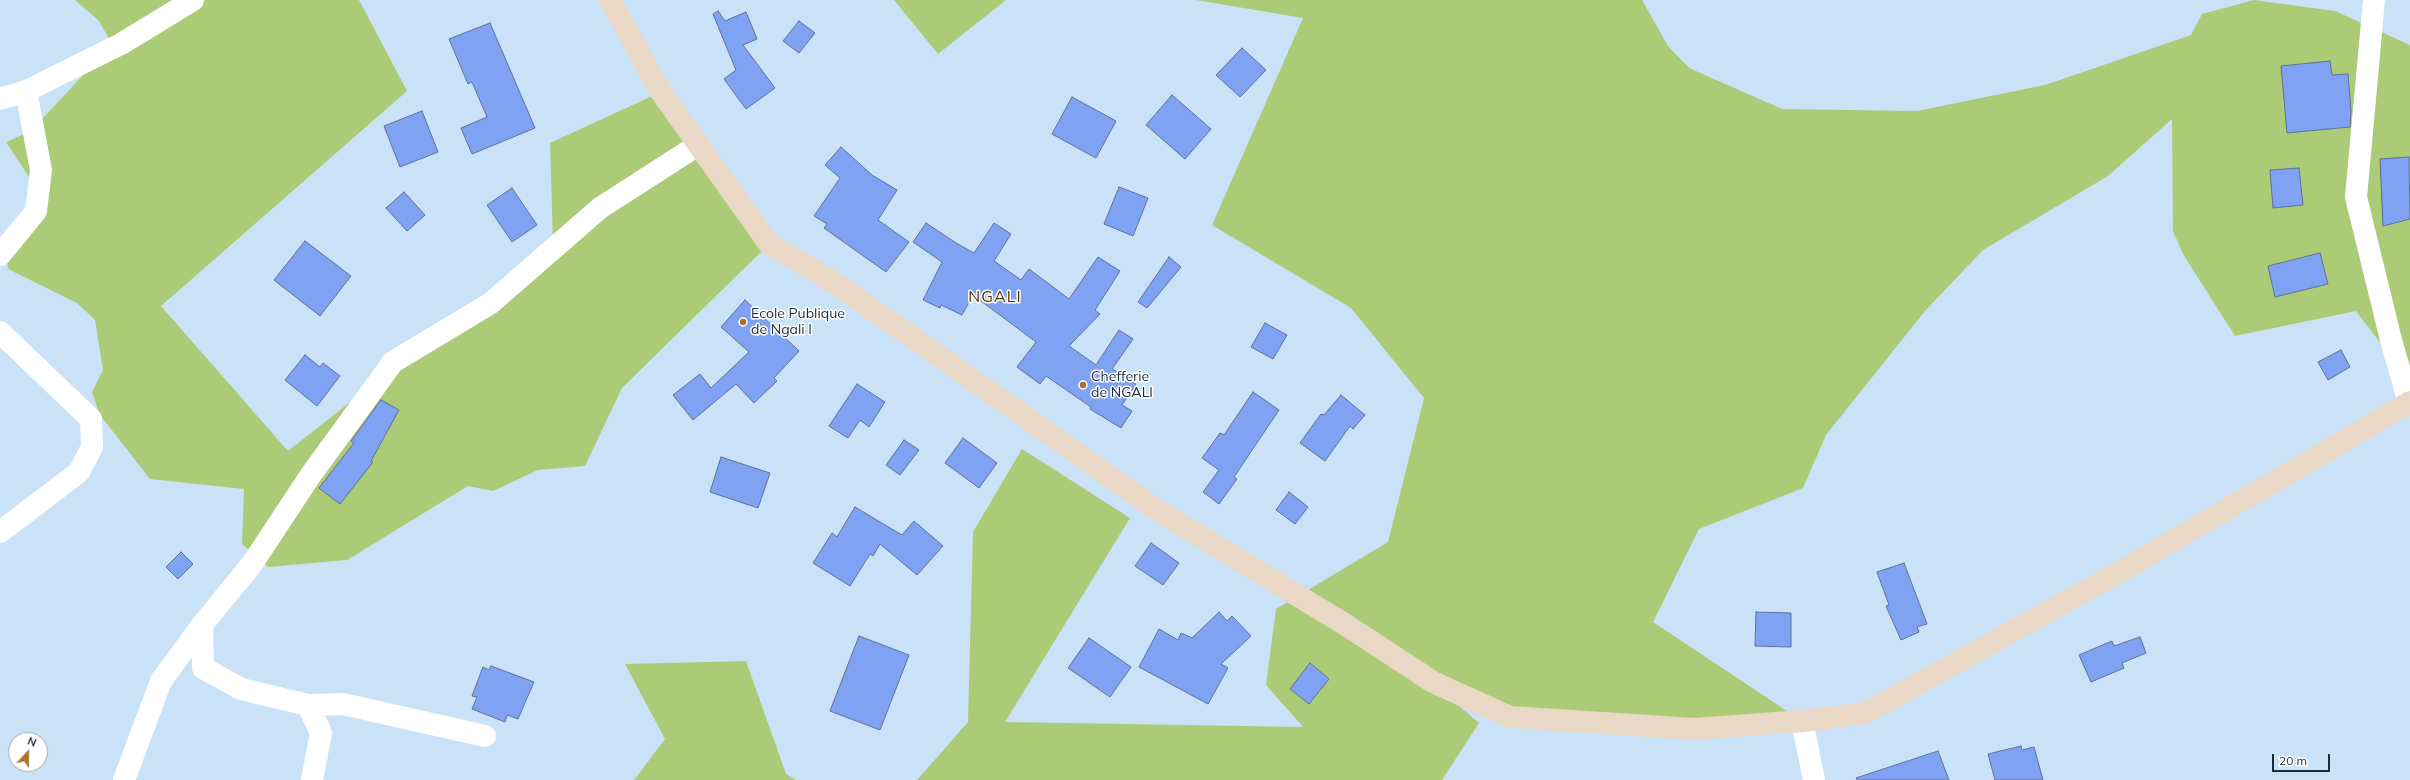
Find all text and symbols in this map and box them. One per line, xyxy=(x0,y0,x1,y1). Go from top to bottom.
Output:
district label: NGALI xyxy=(968,287,1022,307)
place label: Ecole Publique de Ngali I xyxy=(751,306,845,338)
marker: Ecole Publique de Ngali I xyxy=(738,317,748,327)
place label: Chefferie de NGALI xyxy=(1091,369,1153,402)
marker: Chefferie de NGALI xyxy=(1078,380,1088,390)
north arrow xyxy=(8,732,48,772)
text: N xyxy=(26,734,39,750)
scale bar xyxy=(2274,746,2332,772)
text: 20 m xyxy=(2279,753,2307,768)

